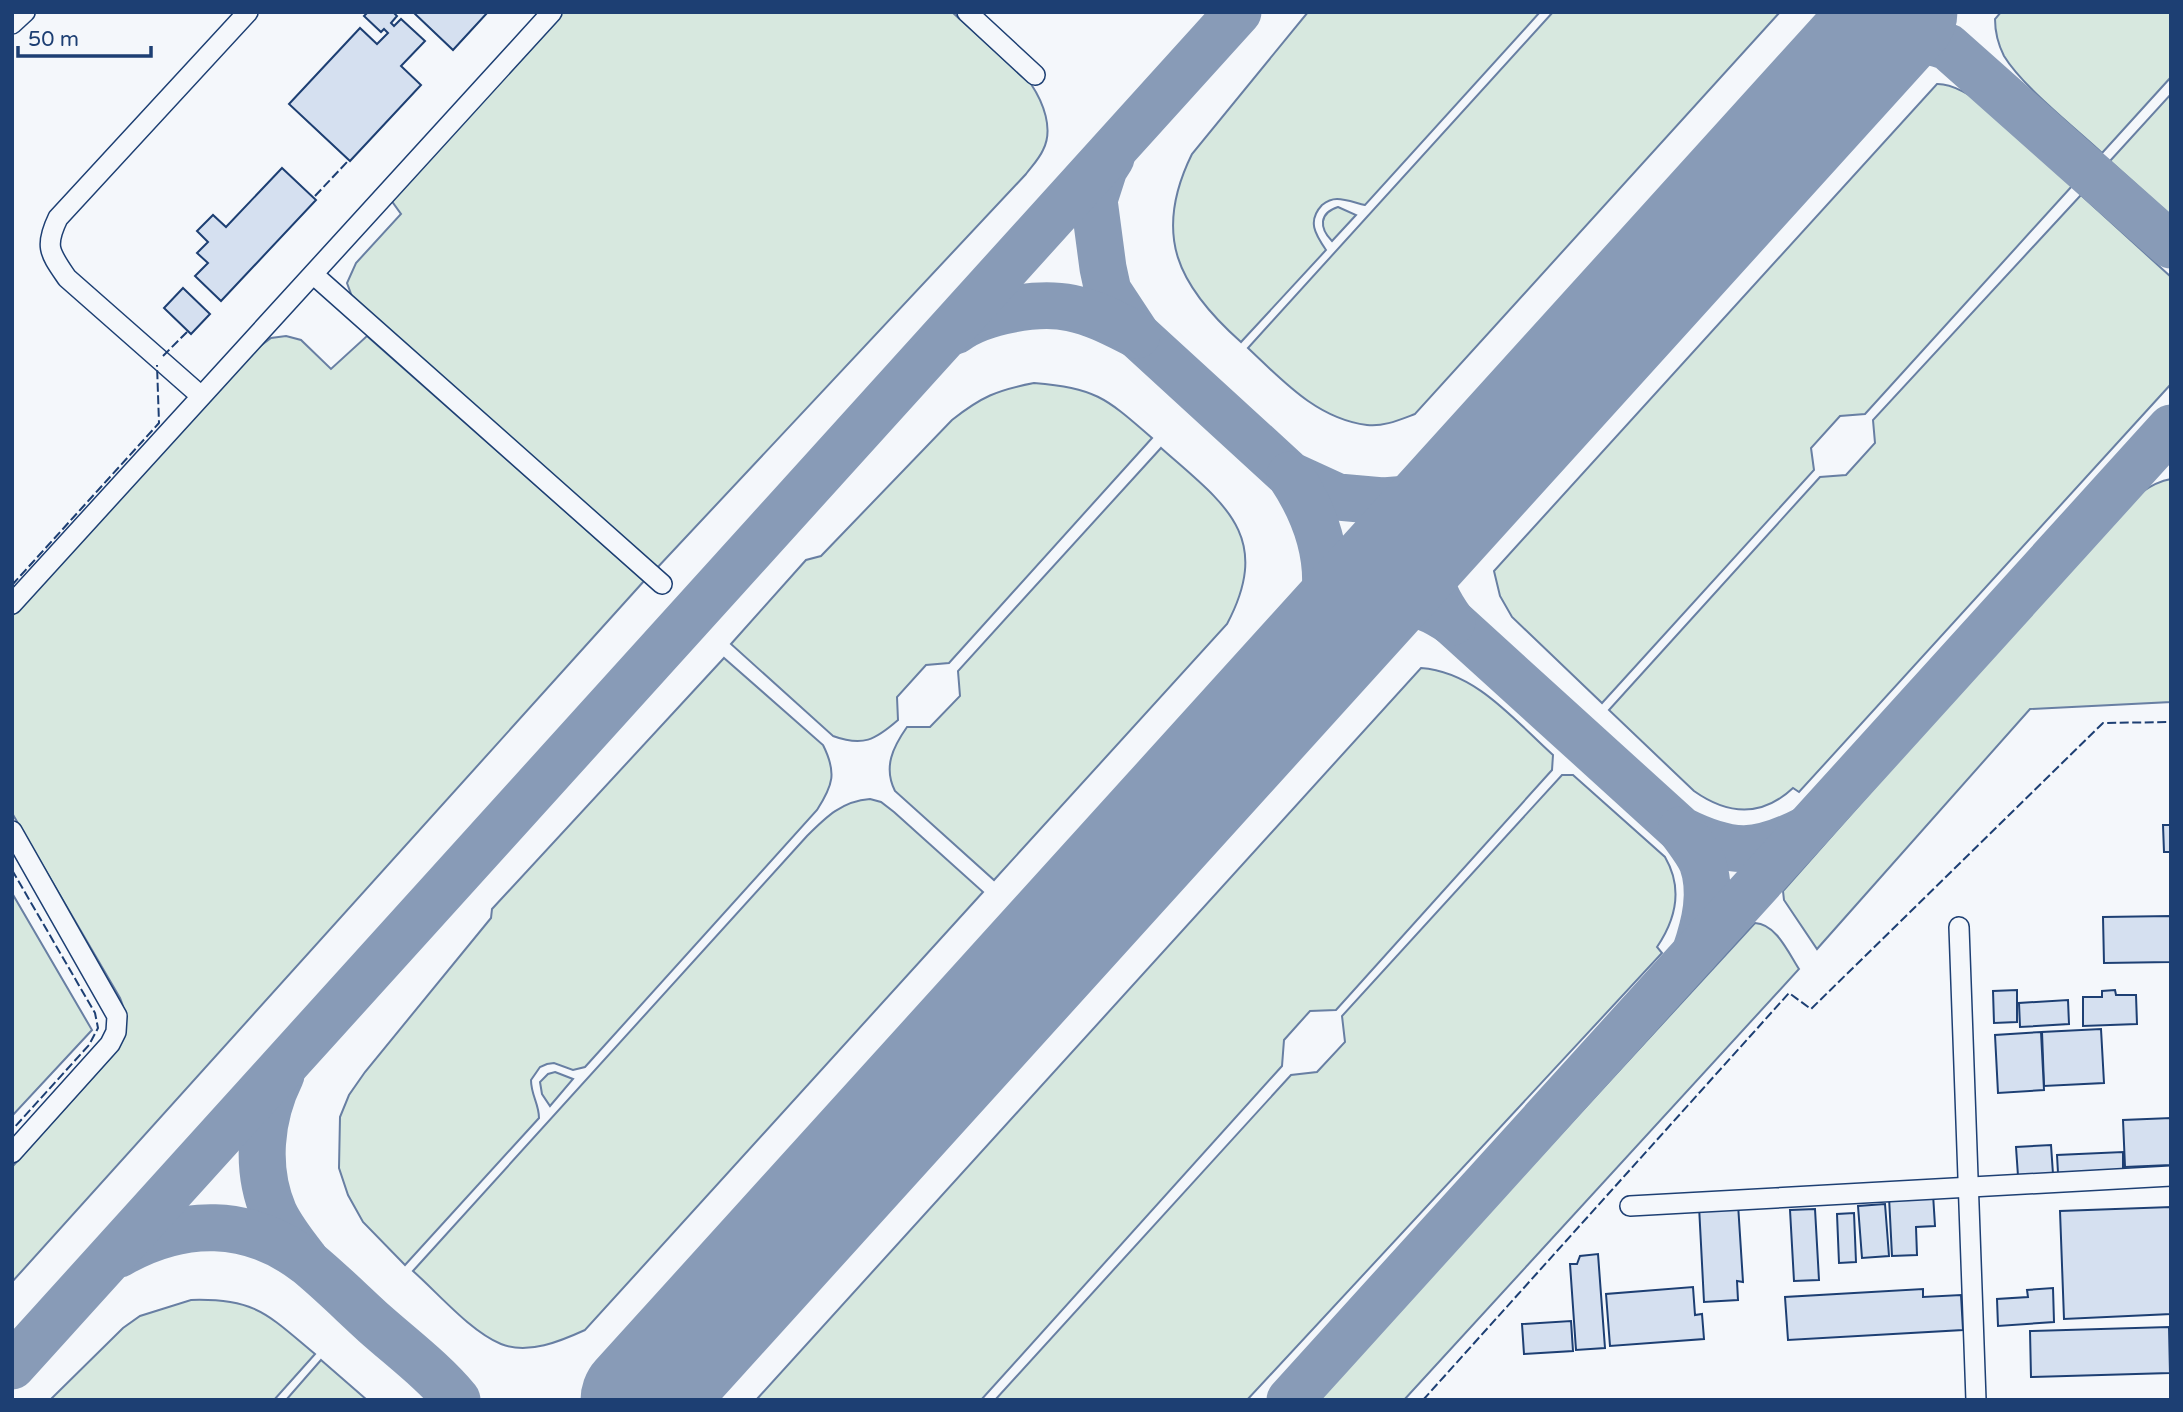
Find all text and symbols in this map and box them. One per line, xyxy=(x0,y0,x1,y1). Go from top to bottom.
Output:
scale bar xyxy=(18,14,150,58)
text: 50 m xyxy=(28,27,79,52)

